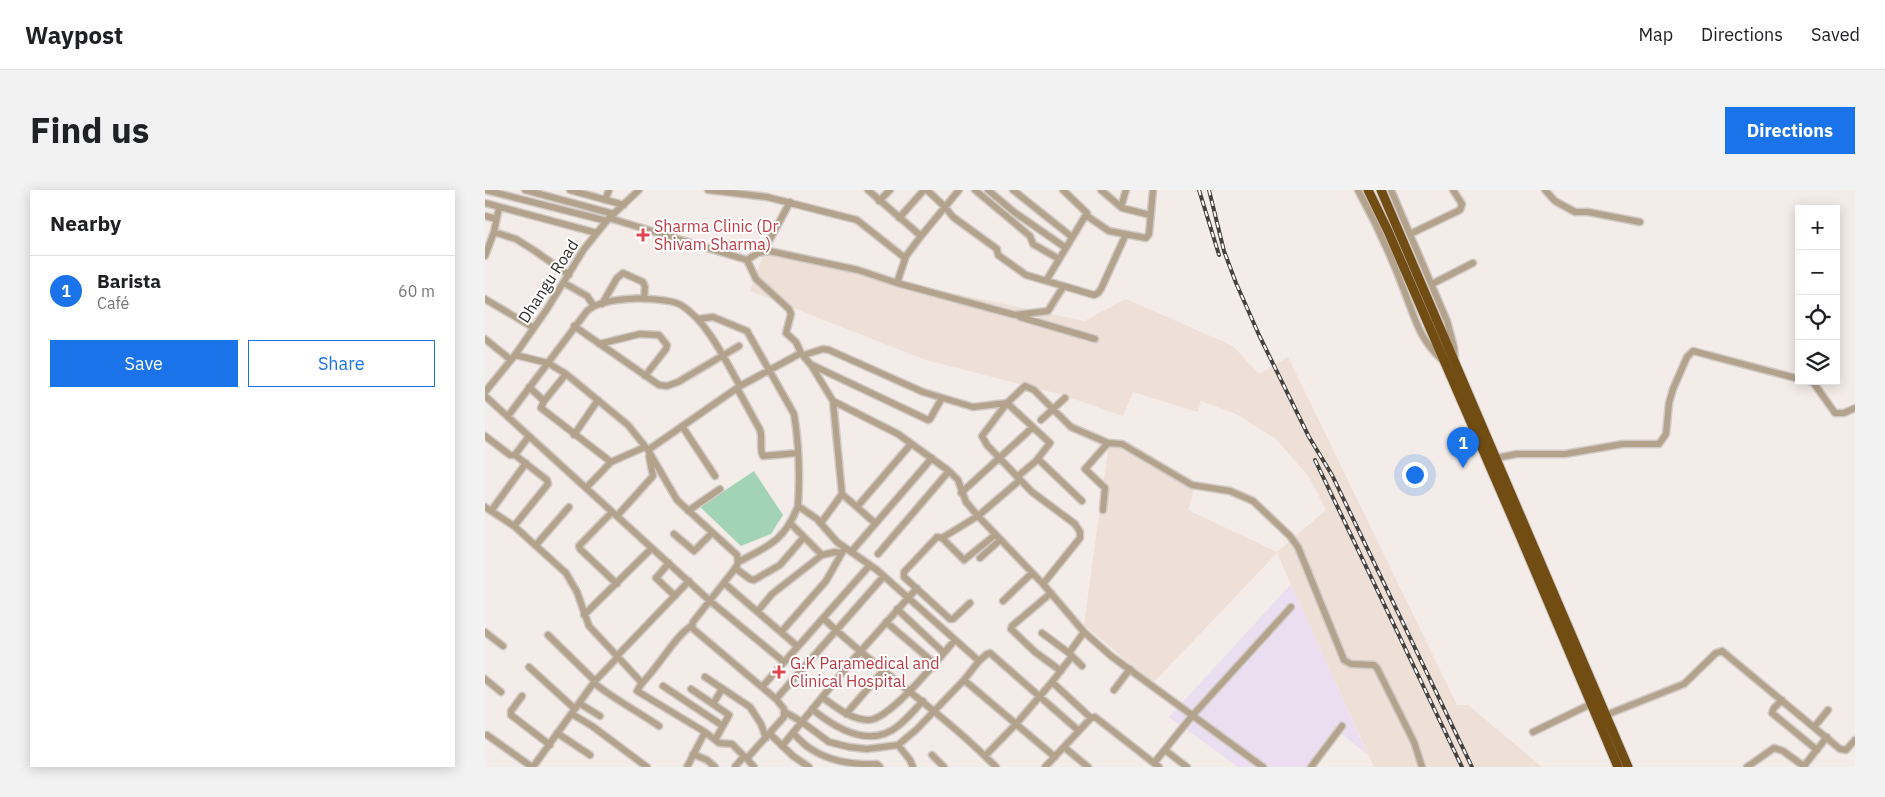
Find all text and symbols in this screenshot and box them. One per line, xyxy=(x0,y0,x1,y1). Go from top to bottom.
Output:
text: Waypost xyxy=(25,19,123,51)
text: Map xyxy=(1638,23,1673,46)
text: Directions xyxy=(1701,23,1783,46)
text: Saved xyxy=(1811,23,1860,46)
text: Find us xyxy=(30,107,149,153)
button: Directions xyxy=(1725,107,1855,154)
map controls xyxy=(1795,205,1840,385)
button: + xyxy=(1795,205,1840,250)
text: Nearby xyxy=(50,209,121,237)
place label: Sharma Clinic (Dr Shivam Sharma) xyxy=(654,216,778,254)
marker: Sharma Clinic (Dr Shivam Sharma) xyxy=(636,228,650,242)
street label: Dhangu Road xyxy=(514,236,582,326)
button: − xyxy=(1795,250,1840,295)
text: Barista xyxy=(97,269,161,293)
text: 1 xyxy=(61,281,71,301)
text: 60 m xyxy=(398,281,435,301)
text: Café xyxy=(97,293,129,313)
button: locate xyxy=(1795,295,1840,340)
button: Save xyxy=(50,340,238,387)
button: Share xyxy=(248,340,435,387)
button: layers xyxy=(1795,340,1840,385)
pin: 1 xyxy=(1447,427,1479,468)
your location xyxy=(1402,462,1428,488)
place label: G.K Paramedical and Clinical Hospital xyxy=(790,653,940,691)
marker: G.K Paramedical and Clinical Hospital xyxy=(772,665,786,679)

